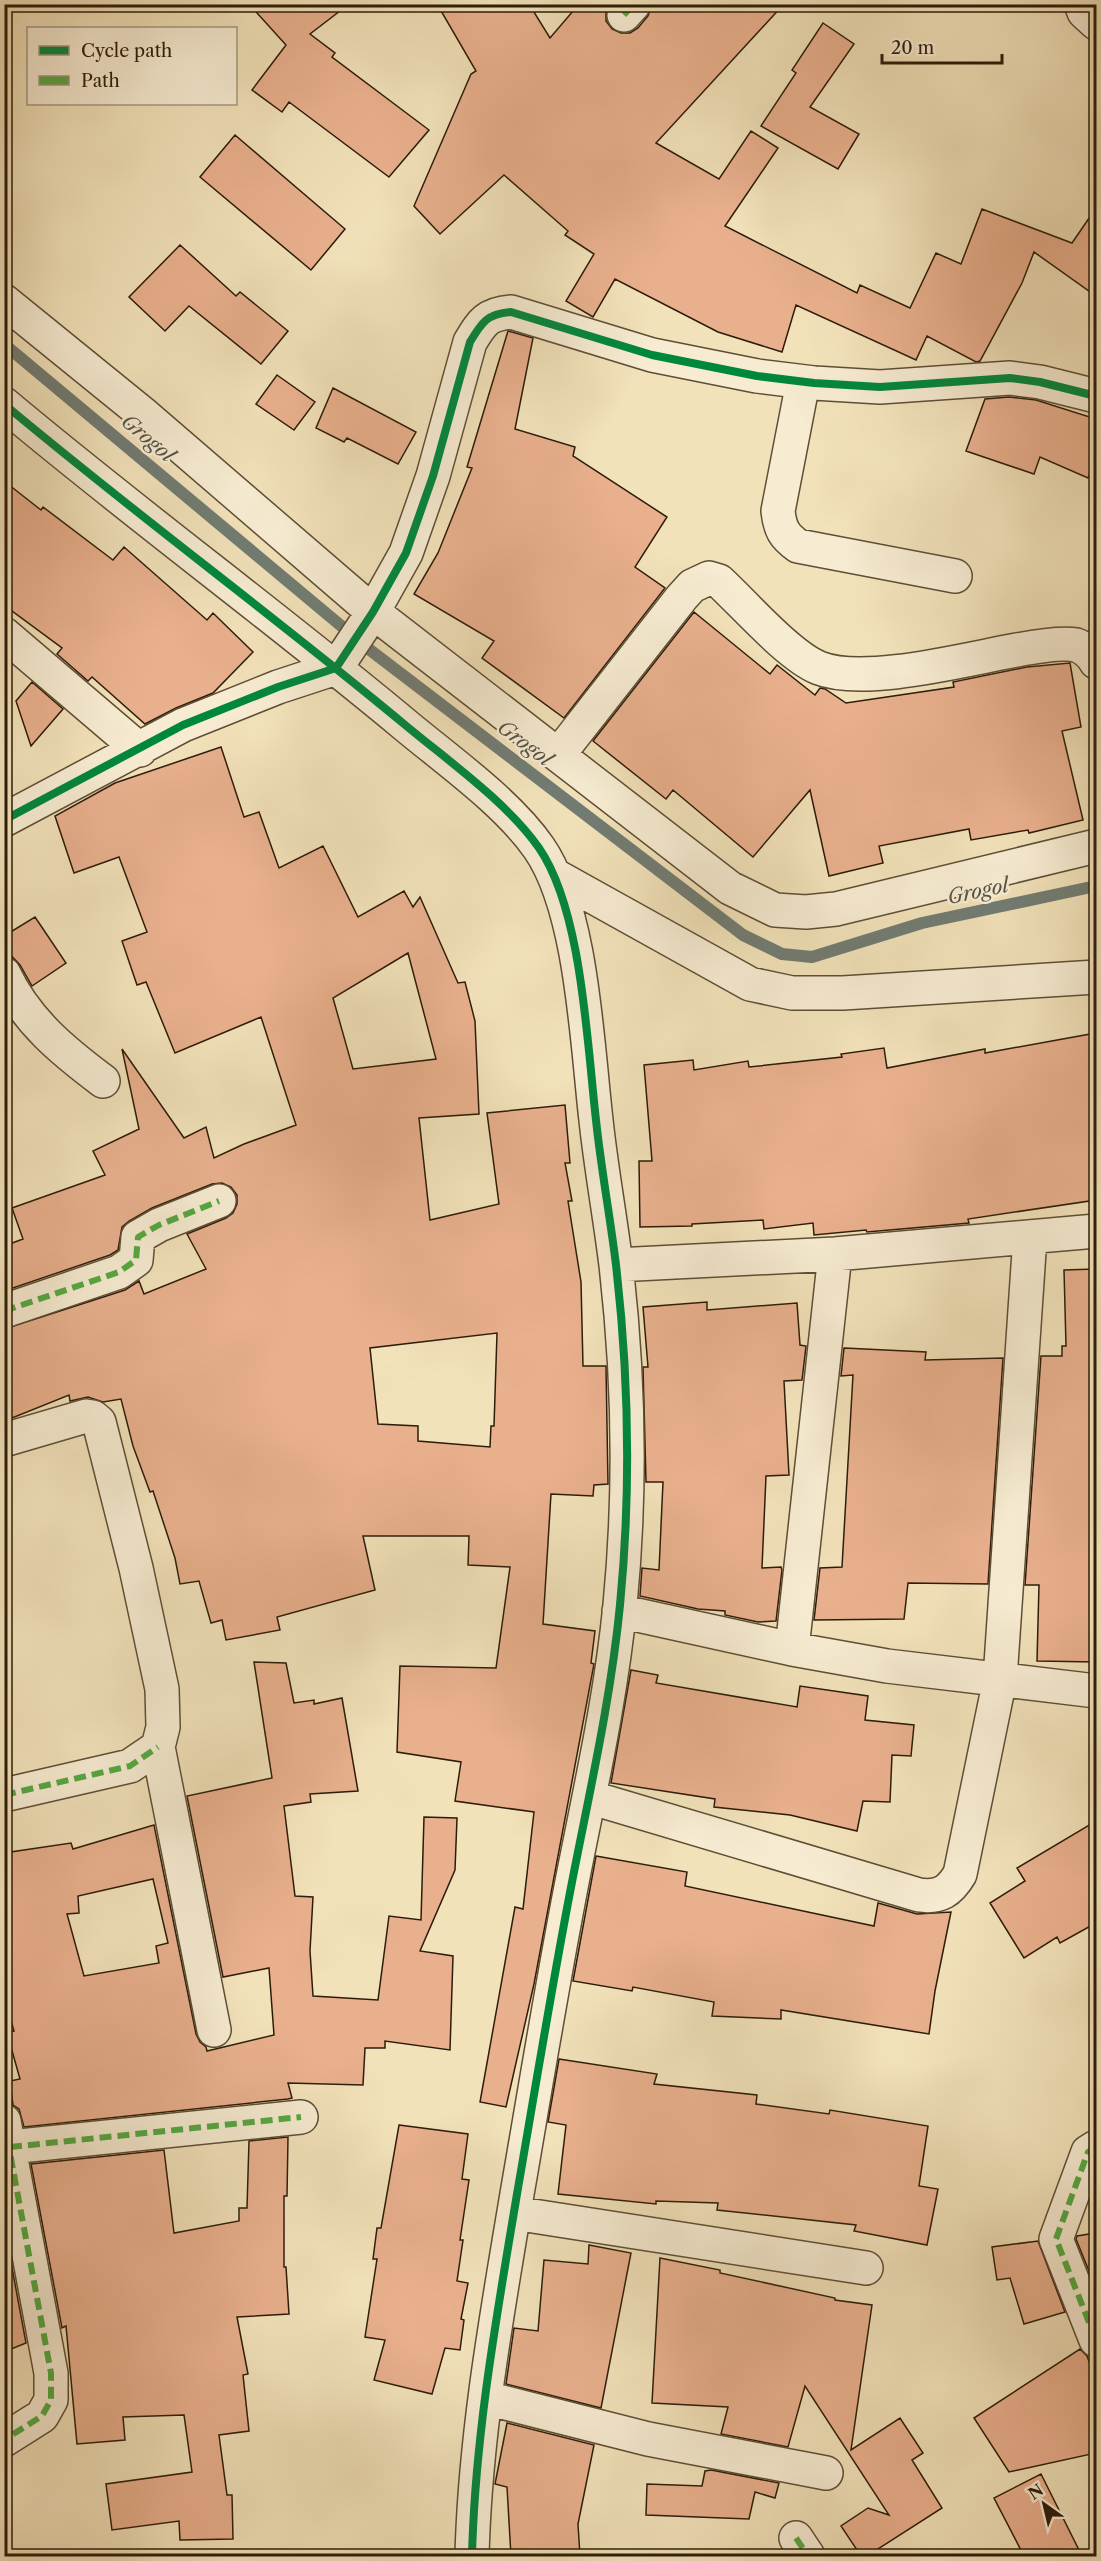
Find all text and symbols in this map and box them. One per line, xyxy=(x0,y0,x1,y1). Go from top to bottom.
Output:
legend xyxy=(27,27,237,105)
scale bar xyxy=(882,27,1002,65)
text: 20 m xyxy=(891,37,935,59)
text: Cycle path xyxy=(81,40,172,62)
text: Path xyxy=(81,70,120,92)
water label: Grogol xyxy=(117,409,181,469)
water label: Grogol xyxy=(493,715,559,773)
water label: Grogol xyxy=(945,872,1013,909)
north arrow xyxy=(1014,2474,1074,2534)
text: N xyxy=(1024,2479,1047,2504)

